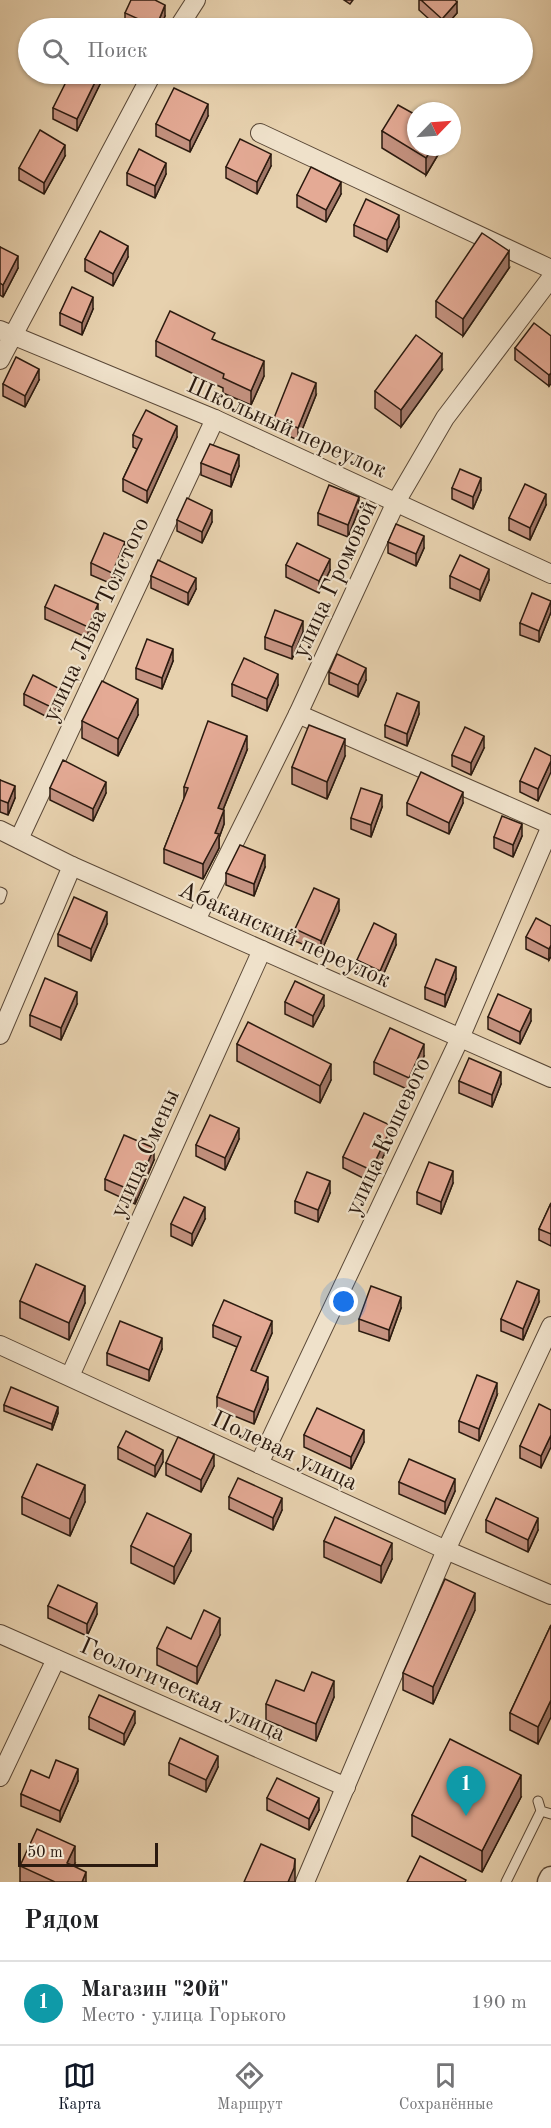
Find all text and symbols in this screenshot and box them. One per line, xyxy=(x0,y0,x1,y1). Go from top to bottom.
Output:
search box xyxy=(18,18,533,84)
icon: search xyxy=(39,35,72,68)
text: Поиск xyxy=(87,40,148,62)
north arrow xyxy=(407,102,461,156)
street label: Школьный переулок xyxy=(183,374,390,484)
street label: улица Громовой xyxy=(289,498,383,662)
street label: улица Льва Толстого xyxy=(39,514,155,726)
street label: Абаканский переулок xyxy=(175,878,394,993)
street label: улица Кошевого xyxy=(342,1054,436,1220)
street label: улица Смены xyxy=(107,1086,185,1222)
your location xyxy=(329,1287,358,1316)
street label: Полевая улица xyxy=(208,1408,361,1496)
street label: Геологическая улица xyxy=(76,1635,289,1747)
pin: 1 xyxy=(446,1766,486,1816)
scale bar xyxy=(18,1840,158,1868)
text: 50 m xyxy=(27,1845,63,1861)
text: Рядом xyxy=(24,1908,99,1934)
text: Магазин "20й" xyxy=(81,1979,229,2001)
text: 1 xyxy=(38,1993,49,2013)
text: 190 m xyxy=(471,1993,527,2013)
text: Место · улица Горького xyxy=(81,2006,286,2026)
tab: Карта xyxy=(58,2059,101,2115)
tab: Маршрут xyxy=(217,2059,283,2115)
tab: Сохранённые xyxy=(399,2059,493,2115)

